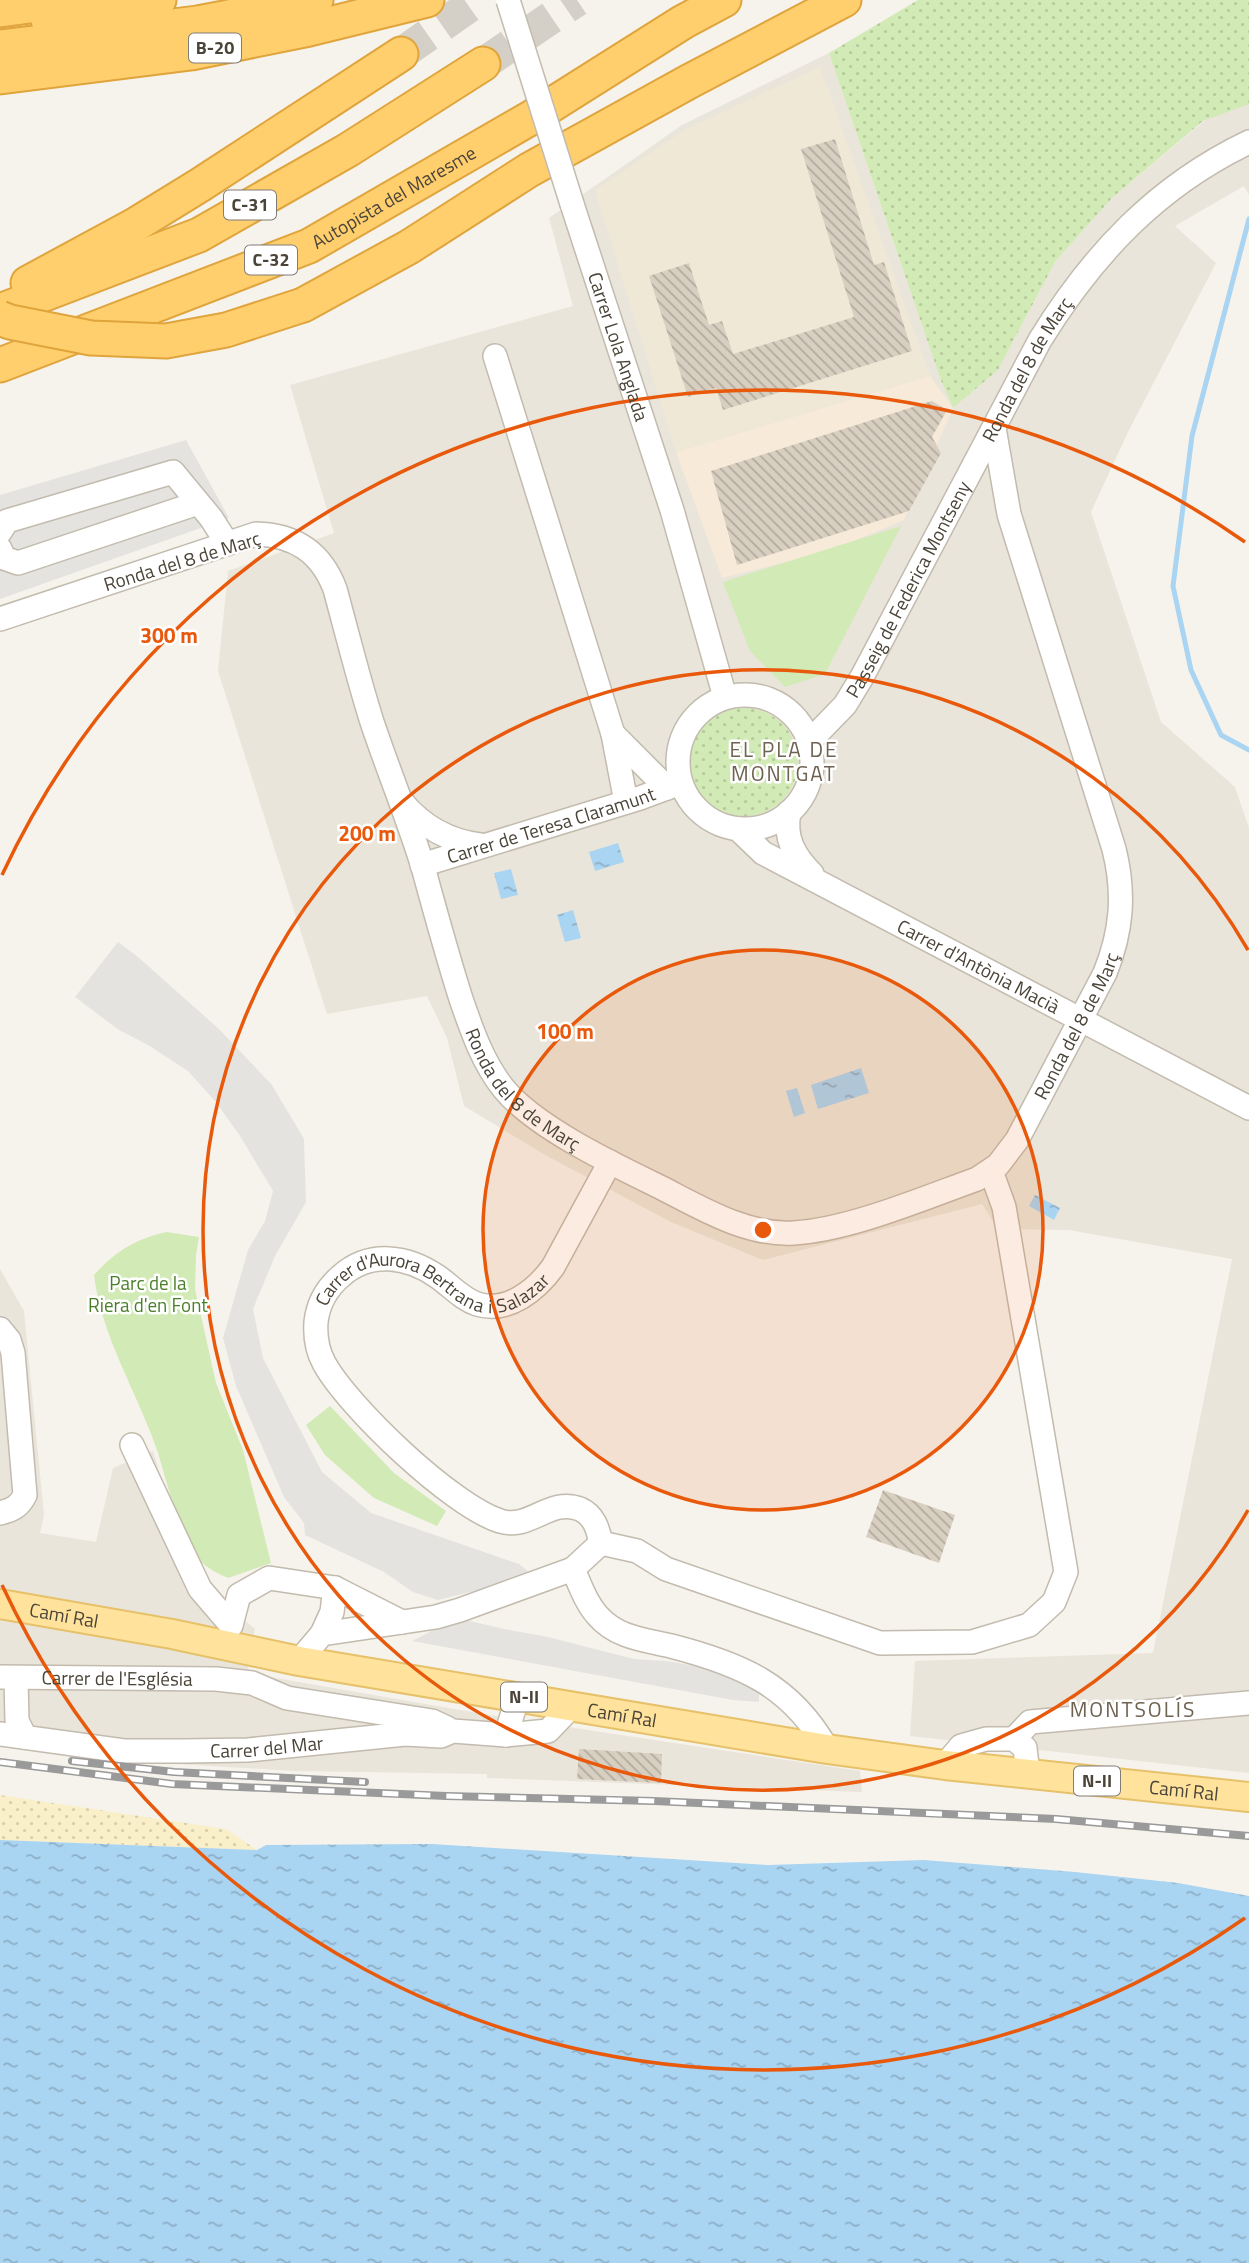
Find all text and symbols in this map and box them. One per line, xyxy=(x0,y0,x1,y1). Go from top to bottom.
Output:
road number: B-20 xyxy=(189,33,241,62)
street label: Autopista del Maresme xyxy=(306,138,481,256)
road number: C-31 xyxy=(224,190,276,220)
road number: C-32 xyxy=(245,246,297,274)
street label: Carrer Lola Anglada xyxy=(581,268,657,425)
street label: Ronda del 8 de Març xyxy=(974,290,1079,447)
street label: Passeig de Federica Montseny xyxy=(838,475,977,703)
street label: Ronda del 8 de Març xyxy=(100,523,264,598)
text: 300 m xyxy=(140,619,198,651)
district label: EL PLA DE MONTGAT xyxy=(729,733,839,789)
street label: Carrer de Teresa Claramunt xyxy=(443,778,660,871)
text: 200 m xyxy=(338,817,396,849)
street label: Carrer d'Antònia Macià xyxy=(892,911,1066,1021)
street label: Ronda del 8 de Març xyxy=(1026,948,1126,1105)
text: 100 m xyxy=(536,1015,594,1047)
street label: Ronda del 8 de Març xyxy=(459,1023,586,1157)
centre of rings xyxy=(751,1218,775,1242)
street label: Carrer d'Aurora Bertrana i Salazar xyxy=(307,1244,556,1320)
park label: Parc de la Riera d'en Font xyxy=(88,1268,208,1319)
street label: Camí Ral xyxy=(27,1594,101,1635)
street label: Carrer de l'Església xyxy=(41,1662,193,1693)
road number: N-II xyxy=(501,1682,547,1712)
district label: MONTSOLÍS xyxy=(1070,1693,1196,1725)
street label: Camí Ral xyxy=(585,1694,659,1734)
street label: Carrer del Mar xyxy=(210,1727,325,1765)
road number: N-II xyxy=(1074,1766,1120,1796)
street label: Camí Ral xyxy=(1148,1772,1220,1808)

